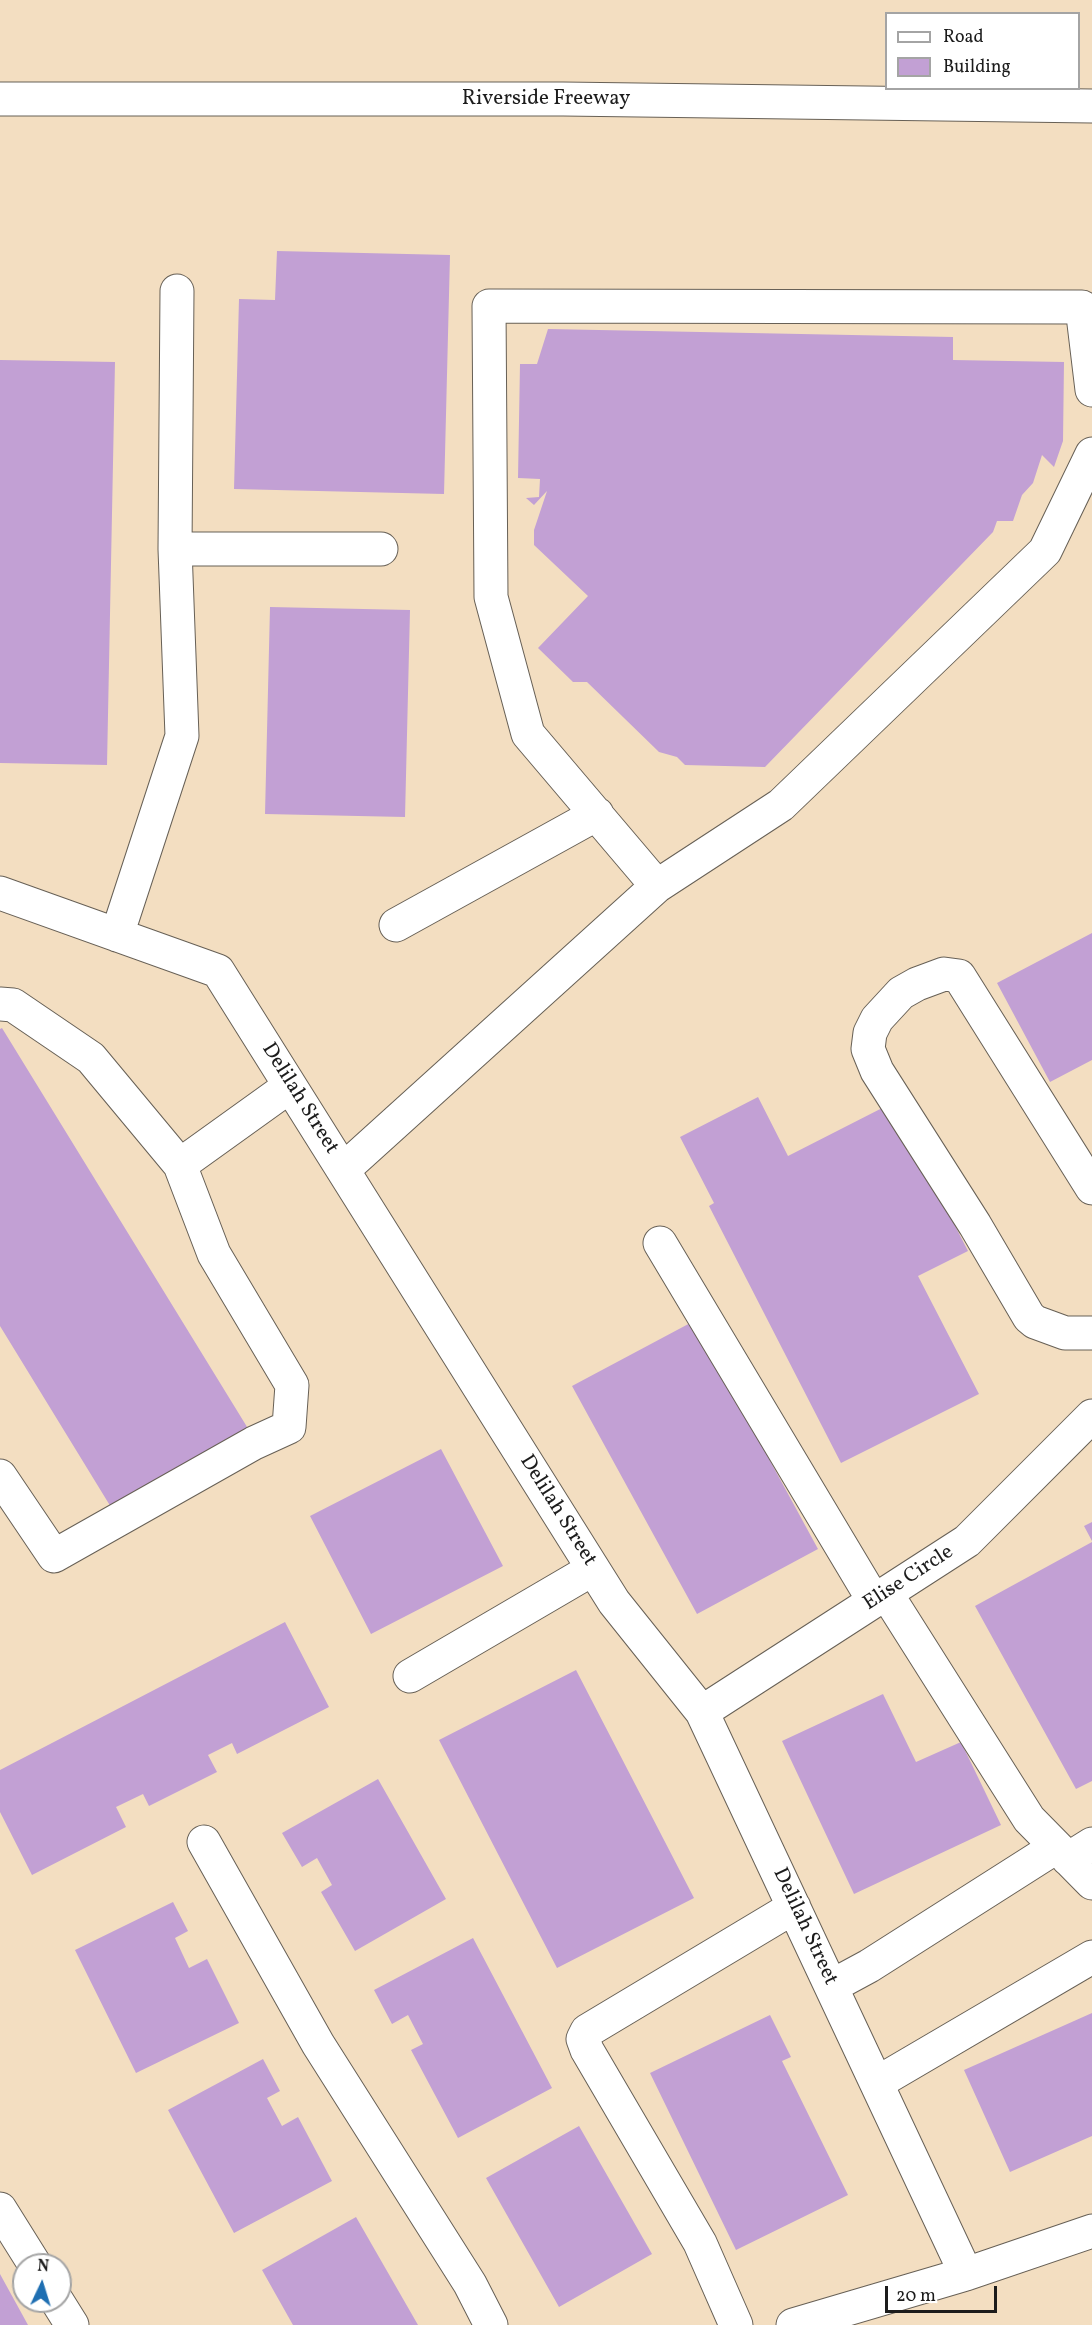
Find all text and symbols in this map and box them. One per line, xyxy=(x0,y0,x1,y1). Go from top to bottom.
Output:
legend xyxy=(885,12,1080,90)
text: Road xyxy=(943,25,984,50)
text: Building xyxy=(943,55,1011,80)
street label: Riverside Freeway xyxy=(462,87,630,113)
street label: Delilah Street xyxy=(255,1039,343,1159)
street label: Delilah Street xyxy=(513,1451,601,1571)
street label: Elise Circle xyxy=(859,1541,959,1617)
street label: Delilah Street xyxy=(766,1864,842,1990)
north arrow xyxy=(12,2253,72,2313)
text: N xyxy=(37,2256,50,2278)
scale bar xyxy=(888,2274,1000,2312)
text: 20 m xyxy=(896,2284,936,2309)

